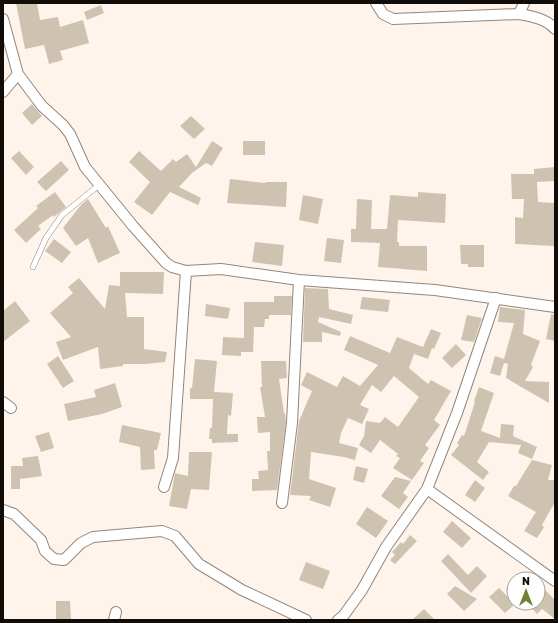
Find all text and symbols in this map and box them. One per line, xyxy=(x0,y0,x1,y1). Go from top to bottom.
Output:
north arrow xyxy=(506,571,546,611)
text: N xyxy=(522,575,530,588)

